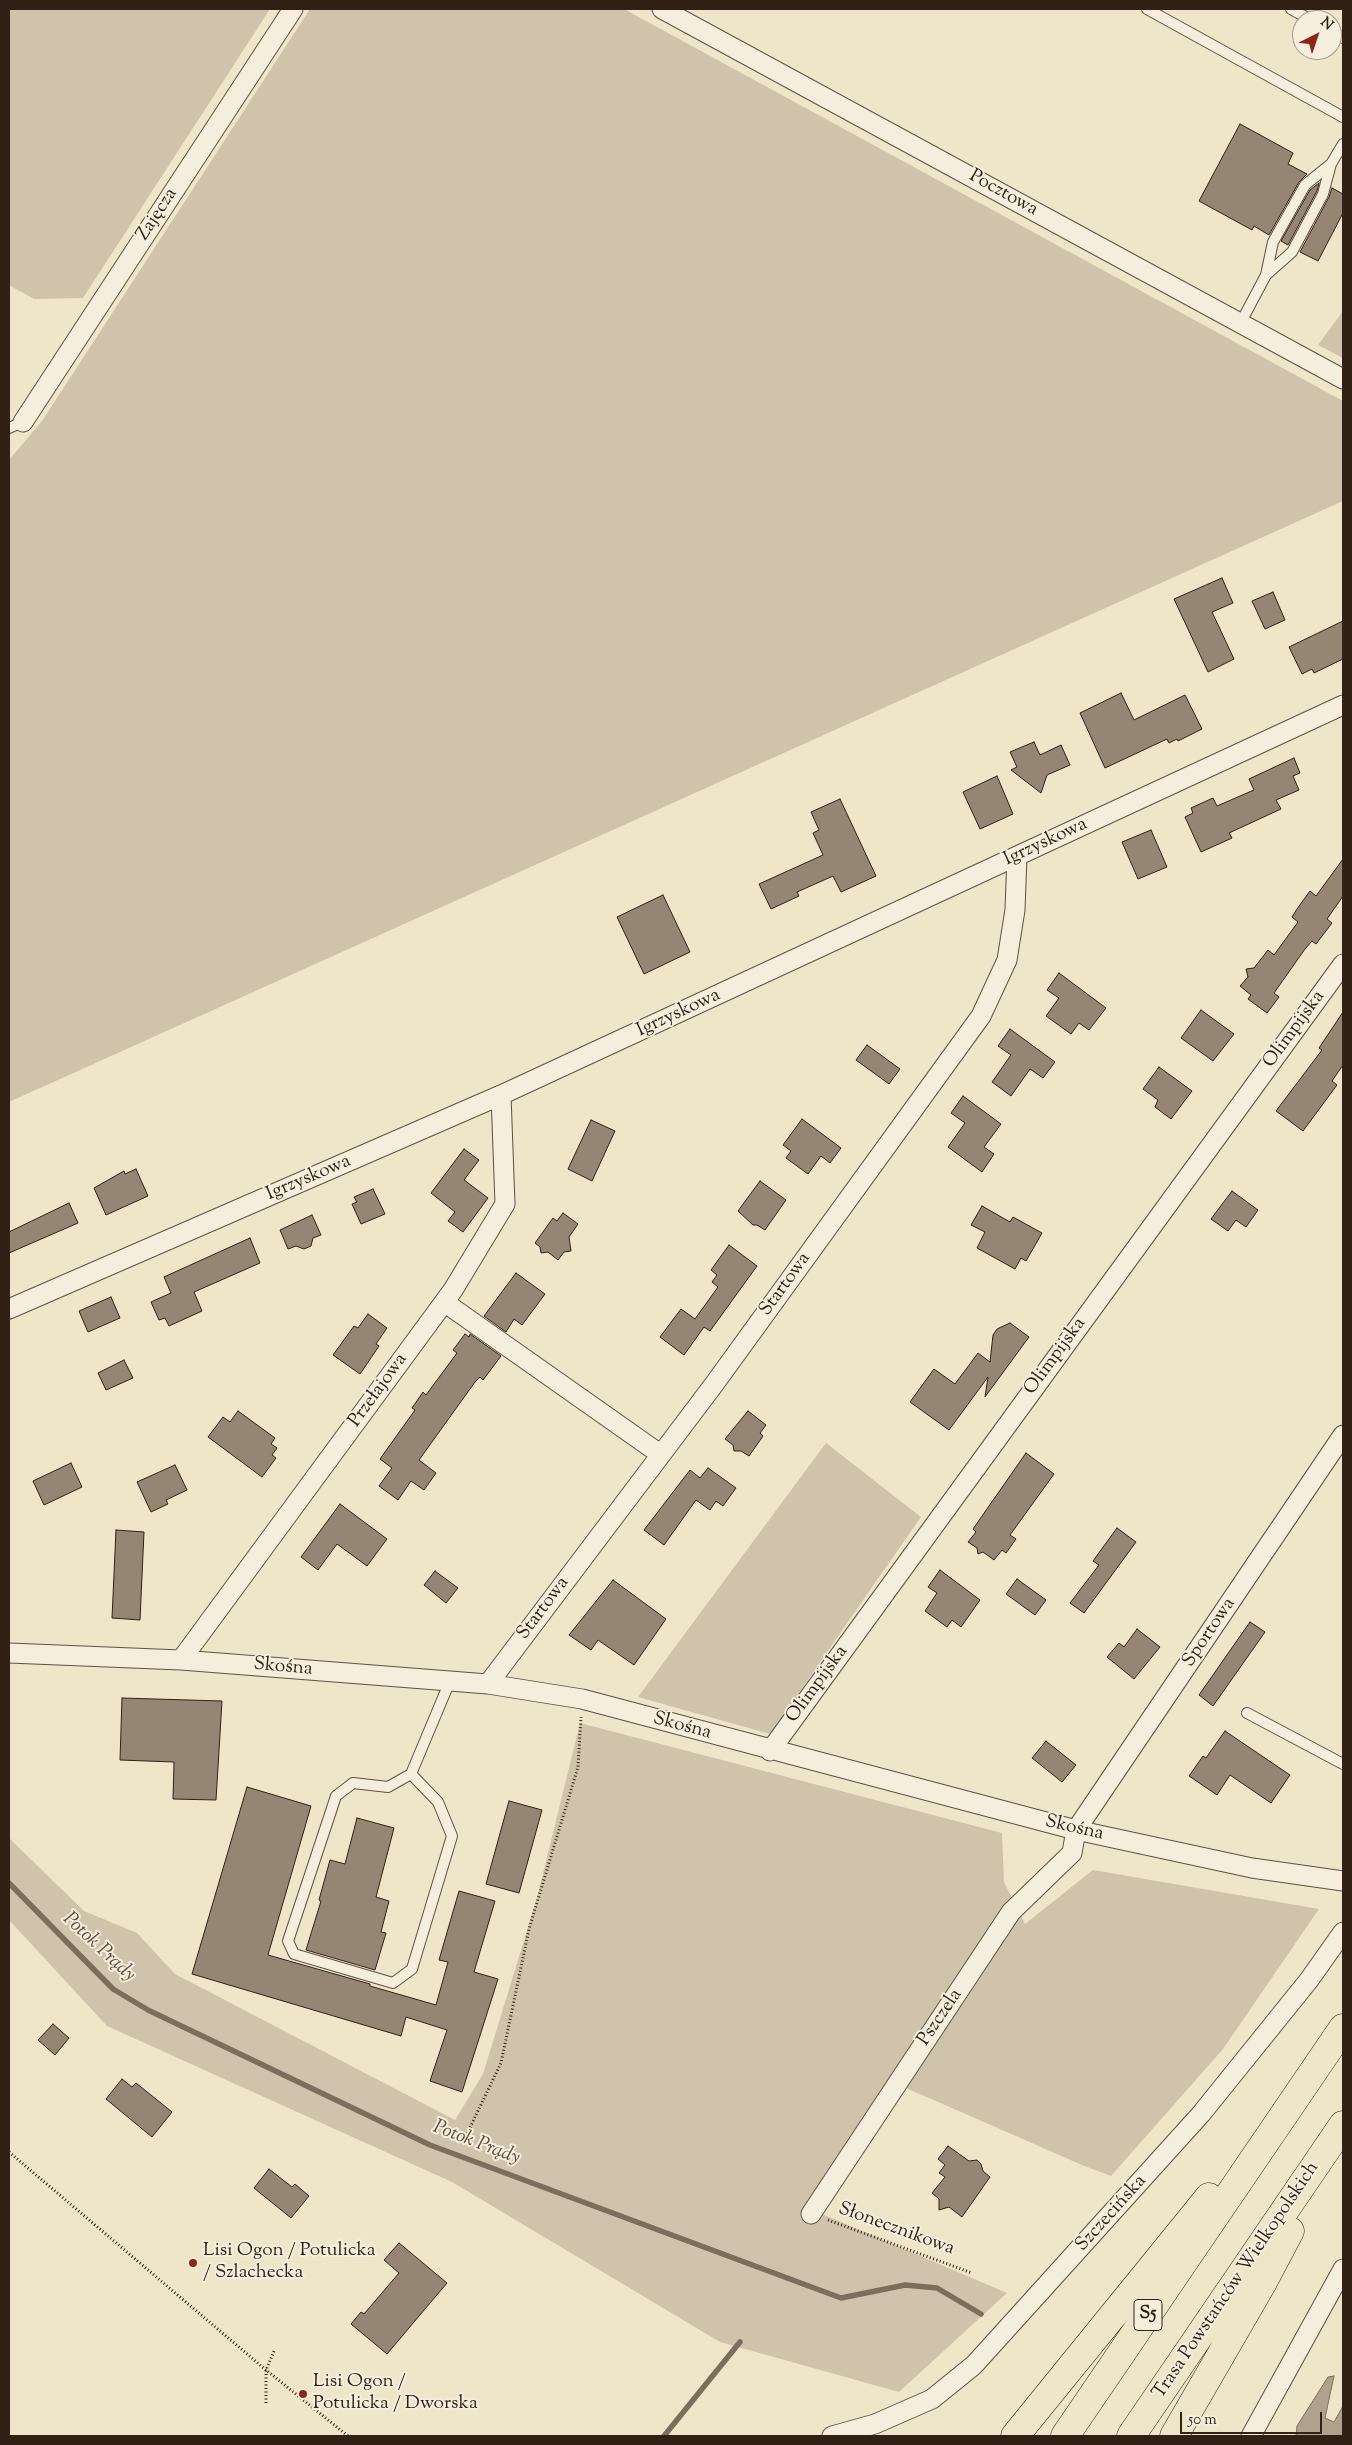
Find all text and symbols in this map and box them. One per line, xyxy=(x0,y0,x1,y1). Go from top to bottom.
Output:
north arrow xyxy=(1292,10,1342,60)
text: N xyxy=(1315,13,1337,36)
street label: Pocztowa xyxy=(965,166,1041,222)
street label: Zajęcza xyxy=(133,185,183,245)
street label: Igrzyskowa xyxy=(1001,814,1091,872)
street label: Igrzyskowa xyxy=(634,985,724,1043)
street label: Olimpijska xyxy=(1259,987,1331,1073)
street label: Igrzyskowa xyxy=(263,1151,355,1207)
street label: Startowa xyxy=(755,1249,817,1321)
street label: Olimpijska xyxy=(1020,1314,1092,1400)
street label: Przełajowa xyxy=(345,1350,413,1432)
street label: Startowa xyxy=(513,1573,575,1645)
street label: Sportowa xyxy=(1179,1594,1241,1672)
street label: Olimpijska xyxy=(782,1642,854,1728)
street label: Skośna xyxy=(252,1654,314,1682)
street label: Skośna xyxy=(650,1708,714,1746)
street label: Skośna xyxy=(1043,1811,1105,1847)
water label: Potok Prądy xyxy=(57,1908,139,1988)
street label: Pszczela xyxy=(914,1985,968,2051)
water label: Potok Prądy xyxy=(429,2116,523,2172)
street label: Trasa Powstańców Wielkopolskich xyxy=(1149,2158,1325,2404)
street label: Szczecińska xyxy=(1072,2171,1152,2257)
street label: Słonecznikowa xyxy=(835,2198,957,2262)
place label: Lisi Ogon / Potulicka / Szlachecka xyxy=(203,2241,376,2285)
marker: Lisi Ogon / Potulicka / Szlachecka xyxy=(187,2257,199,2269)
road number: S5 xyxy=(1134,2300,1162,2330)
place label: Lisi Ogon / Potulicka / Dworska xyxy=(313,2372,478,2416)
marker: Lisi Ogon / Potulicka / Dworska xyxy=(297,2388,309,2400)
scale bar xyxy=(1182,2402,1324,2434)
text: 50 m xyxy=(1188,2410,1217,2431)

